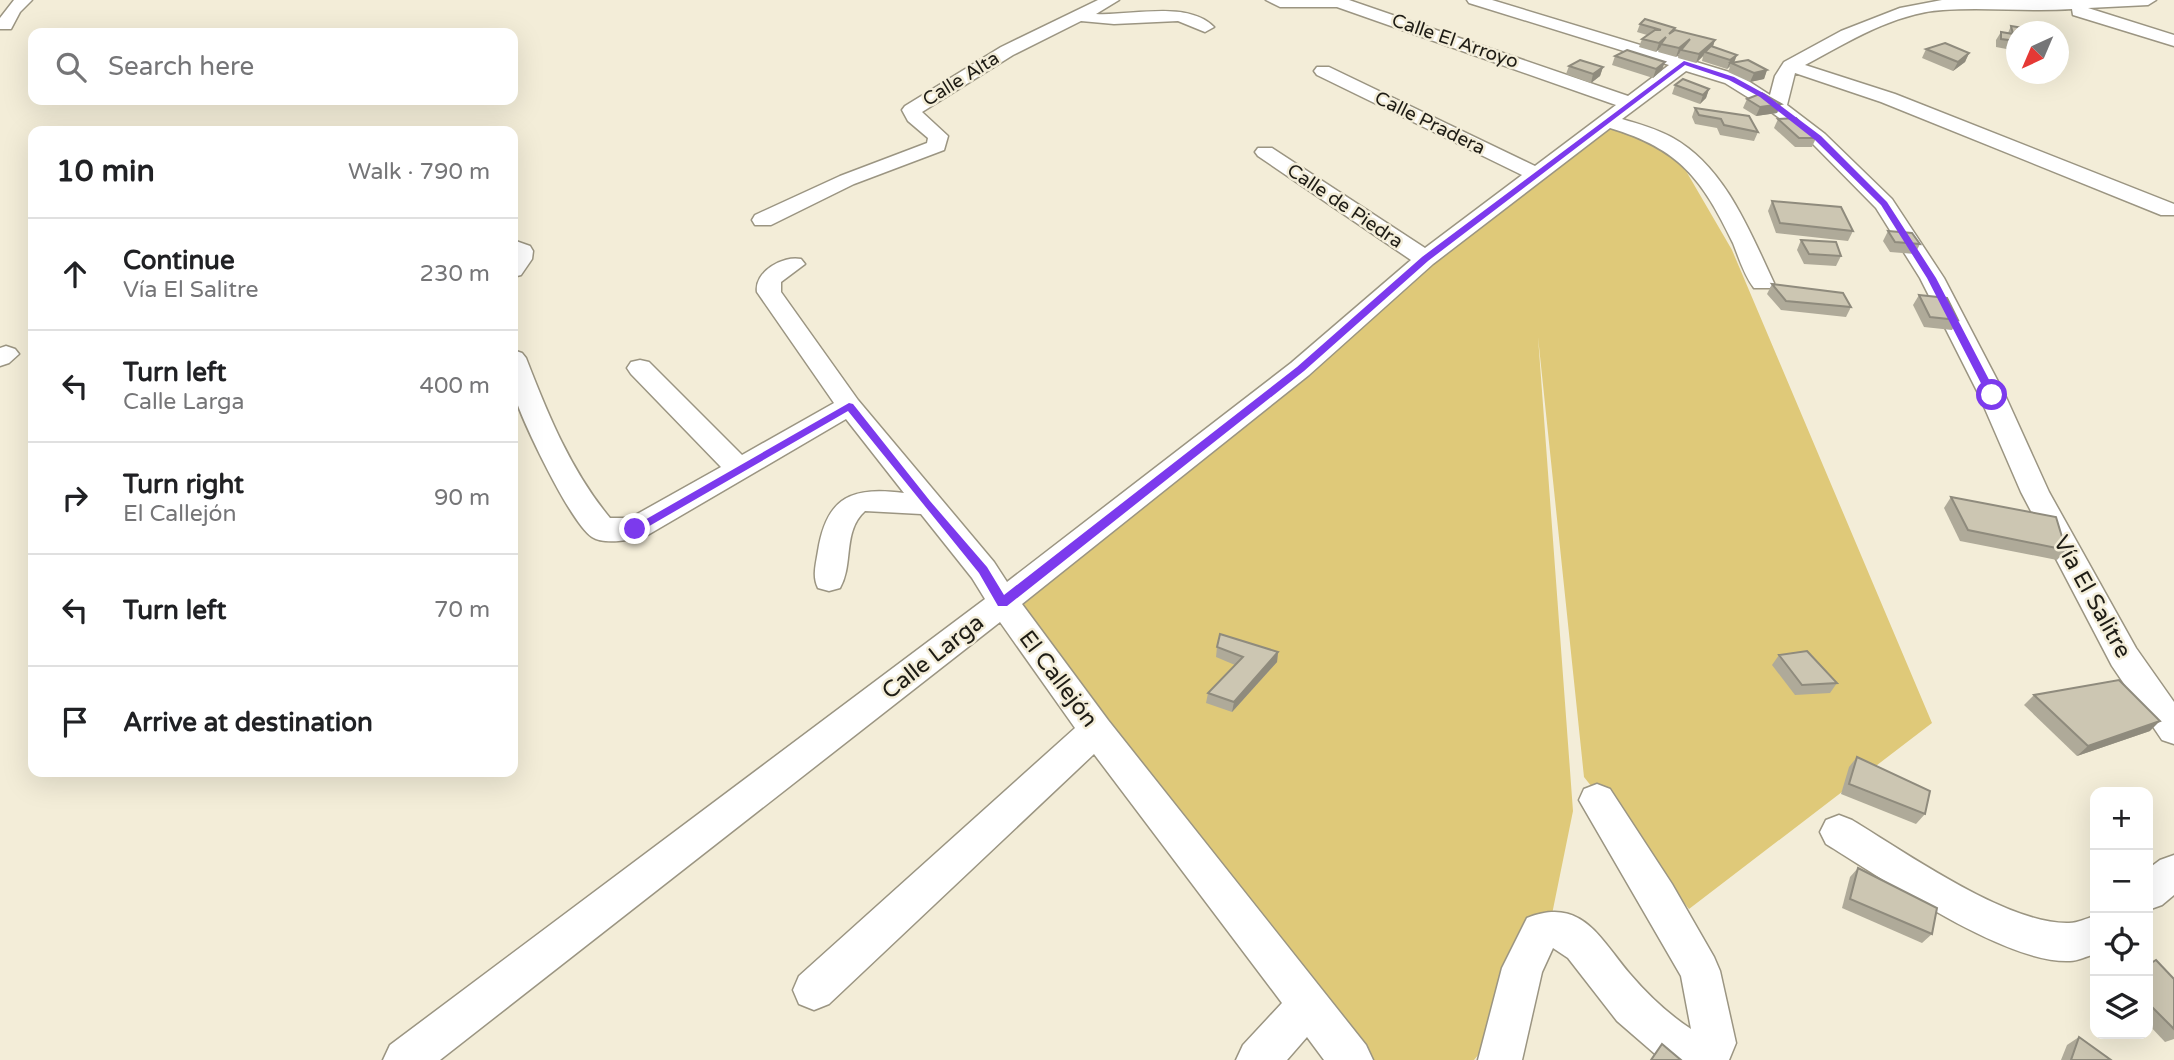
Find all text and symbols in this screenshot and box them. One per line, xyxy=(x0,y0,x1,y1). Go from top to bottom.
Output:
street label: Calle El Arroyo xyxy=(1389,9,1521,73)
north arrow xyxy=(2006,21,2069,84)
search box xyxy=(28,28,518,105)
street label: Calle Alta xyxy=(919,47,1003,111)
icon: search xyxy=(52,48,90,86)
text: Search here xyxy=(108,51,254,82)
street label: Calle Pradera xyxy=(1371,87,1489,159)
text: 10 min xyxy=(56,153,155,190)
text: Walk · 790 m xyxy=(348,158,490,186)
street label: Calle de Piedra xyxy=(1283,159,1407,253)
text: Continue xyxy=(123,245,235,276)
icon: ahead xyxy=(56,255,94,293)
text: 230 m xyxy=(420,260,490,288)
text: Vía El Salitre xyxy=(123,276,259,304)
text: Turn left xyxy=(123,357,226,388)
icon: left xyxy=(56,367,94,405)
text: 400 m xyxy=(420,372,490,400)
route start xyxy=(1976,379,2007,410)
text: Calle Larga xyxy=(123,388,244,416)
text: Turn right xyxy=(123,469,244,500)
icon: right xyxy=(56,479,94,517)
text: 90 m xyxy=(434,484,490,512)
text: El Callejón xyxy=(123,500,237,528)
route end xyxy=(619,513,650,544)
street label: Vía El Salitre xyxy=(2047,531,2137,663)
icon: left xyxy=(56,591,94,629)
text: Turn left xyxy=(123,595,226,626)
text: 70 m xyxy=(434,596,490,624)
street label: Calle Larga xyxy=(877,609,989,705)
street label: El Callejón xyxy=(1013,625,1103,733)
icon: arrive xyxy=(56,703,94,741)
text: Arrive at destination xyxy=(123,707,373,738)
map controls xyxy=(2090,787,2153,1039)
button: + xyxy=(2090,787,2153,850)
button: − xyxy=(2090,850,2153,913)
button: locate xyxy=(2090,913,2153,976)
button: layers xyxy=(2090,976,2153,1039)

